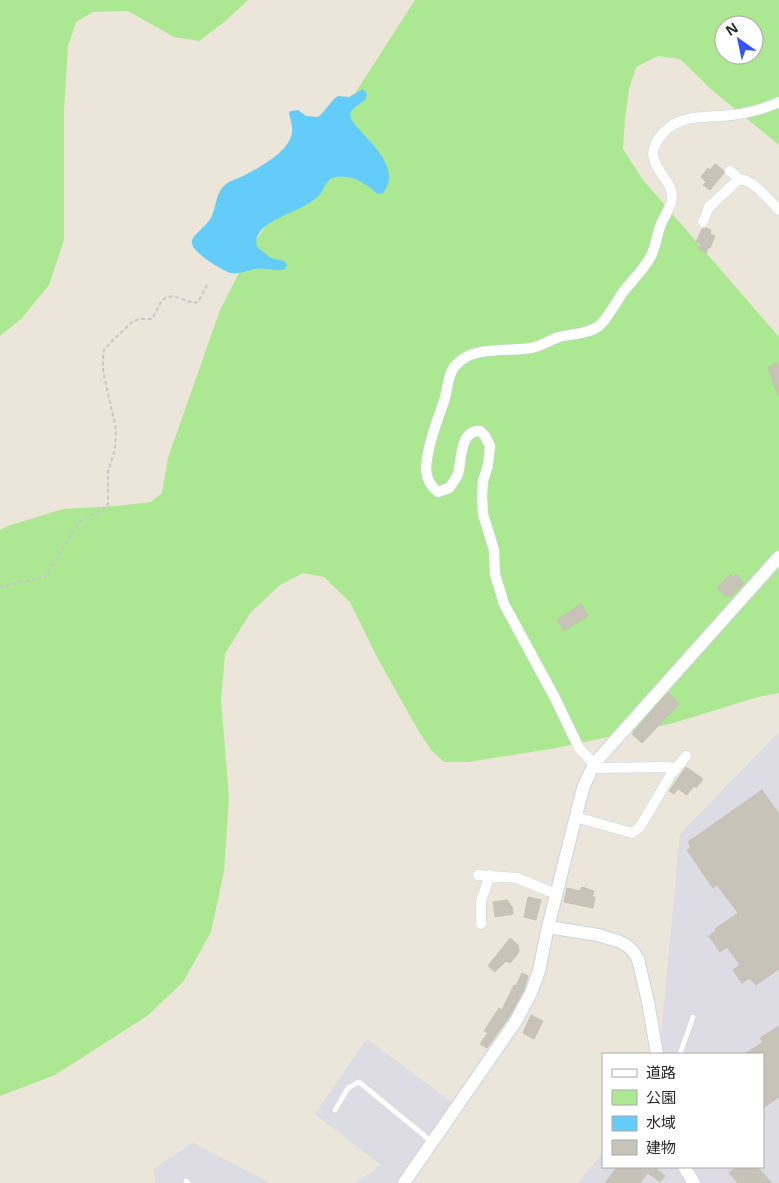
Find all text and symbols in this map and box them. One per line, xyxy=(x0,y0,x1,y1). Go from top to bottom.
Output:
north arrow xyxy=(714,15,764,65)
text: N xyxy=(722,18,742,40)
legend xyxy=(602,1053,764,1168)
text: 道路 xyxy=(646,1062,676,1082)
text: 公園 xyxy=(646,1087,676,1107)
text: 水域 xyxy=(646,1112,676,1132)
text: 建物 xyxy=(646,1137,676,1157)

